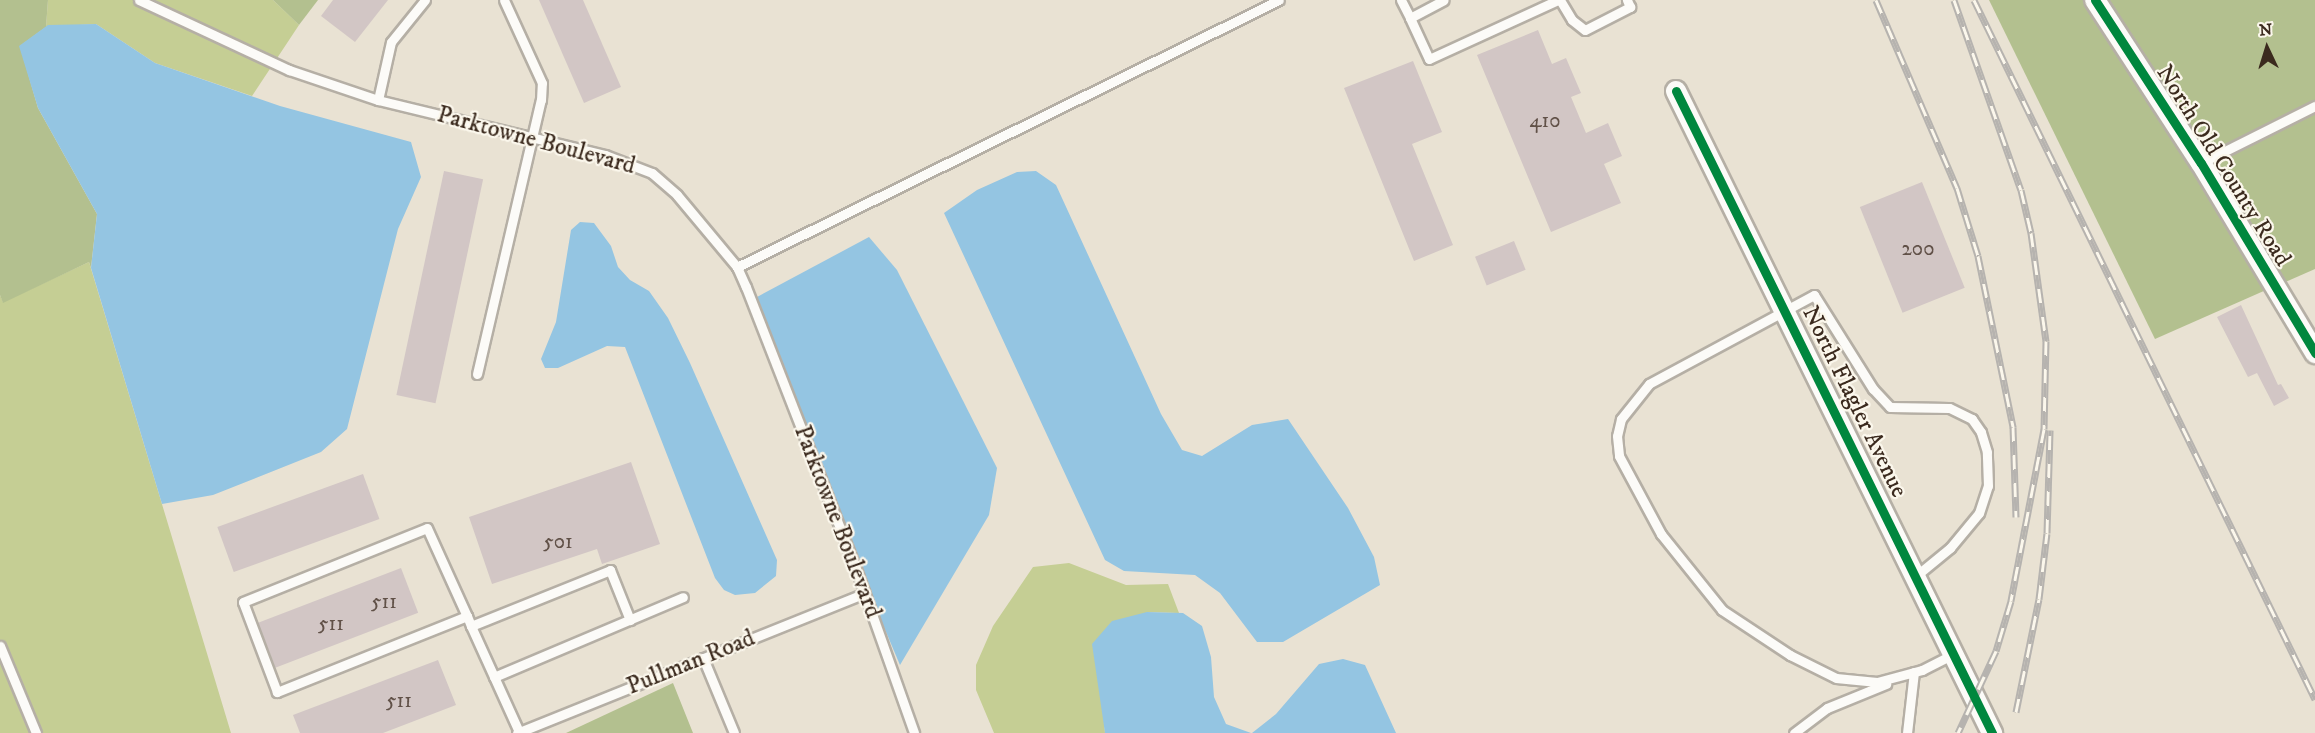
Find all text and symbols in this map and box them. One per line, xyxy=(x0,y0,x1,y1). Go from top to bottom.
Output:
north arrow xyxy=(2237,18,2297,78)
text: N xyxy=(2258,20,2273,40)
street label: North Old County Road xyxy=(2149,60,2297,272)
street label: Parktowne Boulevard xyxy=(434,101,638,181)
house number: 410 xyxy=(1529,108,1561,134)
house number: 200 xyxy=(1902,236,1934,262)
street label: North Flagler Avenue xyxy=(1795,302,1913,502)
street label: Parktowne Boulevard xyxy=(787,422,887,622)
house number: 501 xyxy=(543,529,573,555)
house number: 511 xyxy=(371,589,397,615)
house number: 511 xyxy=(318,611,344,637)
street label: Pullman Road xyxy=(623,624,759,702)
house number: 511 xyxy=(386,688,412,714)

